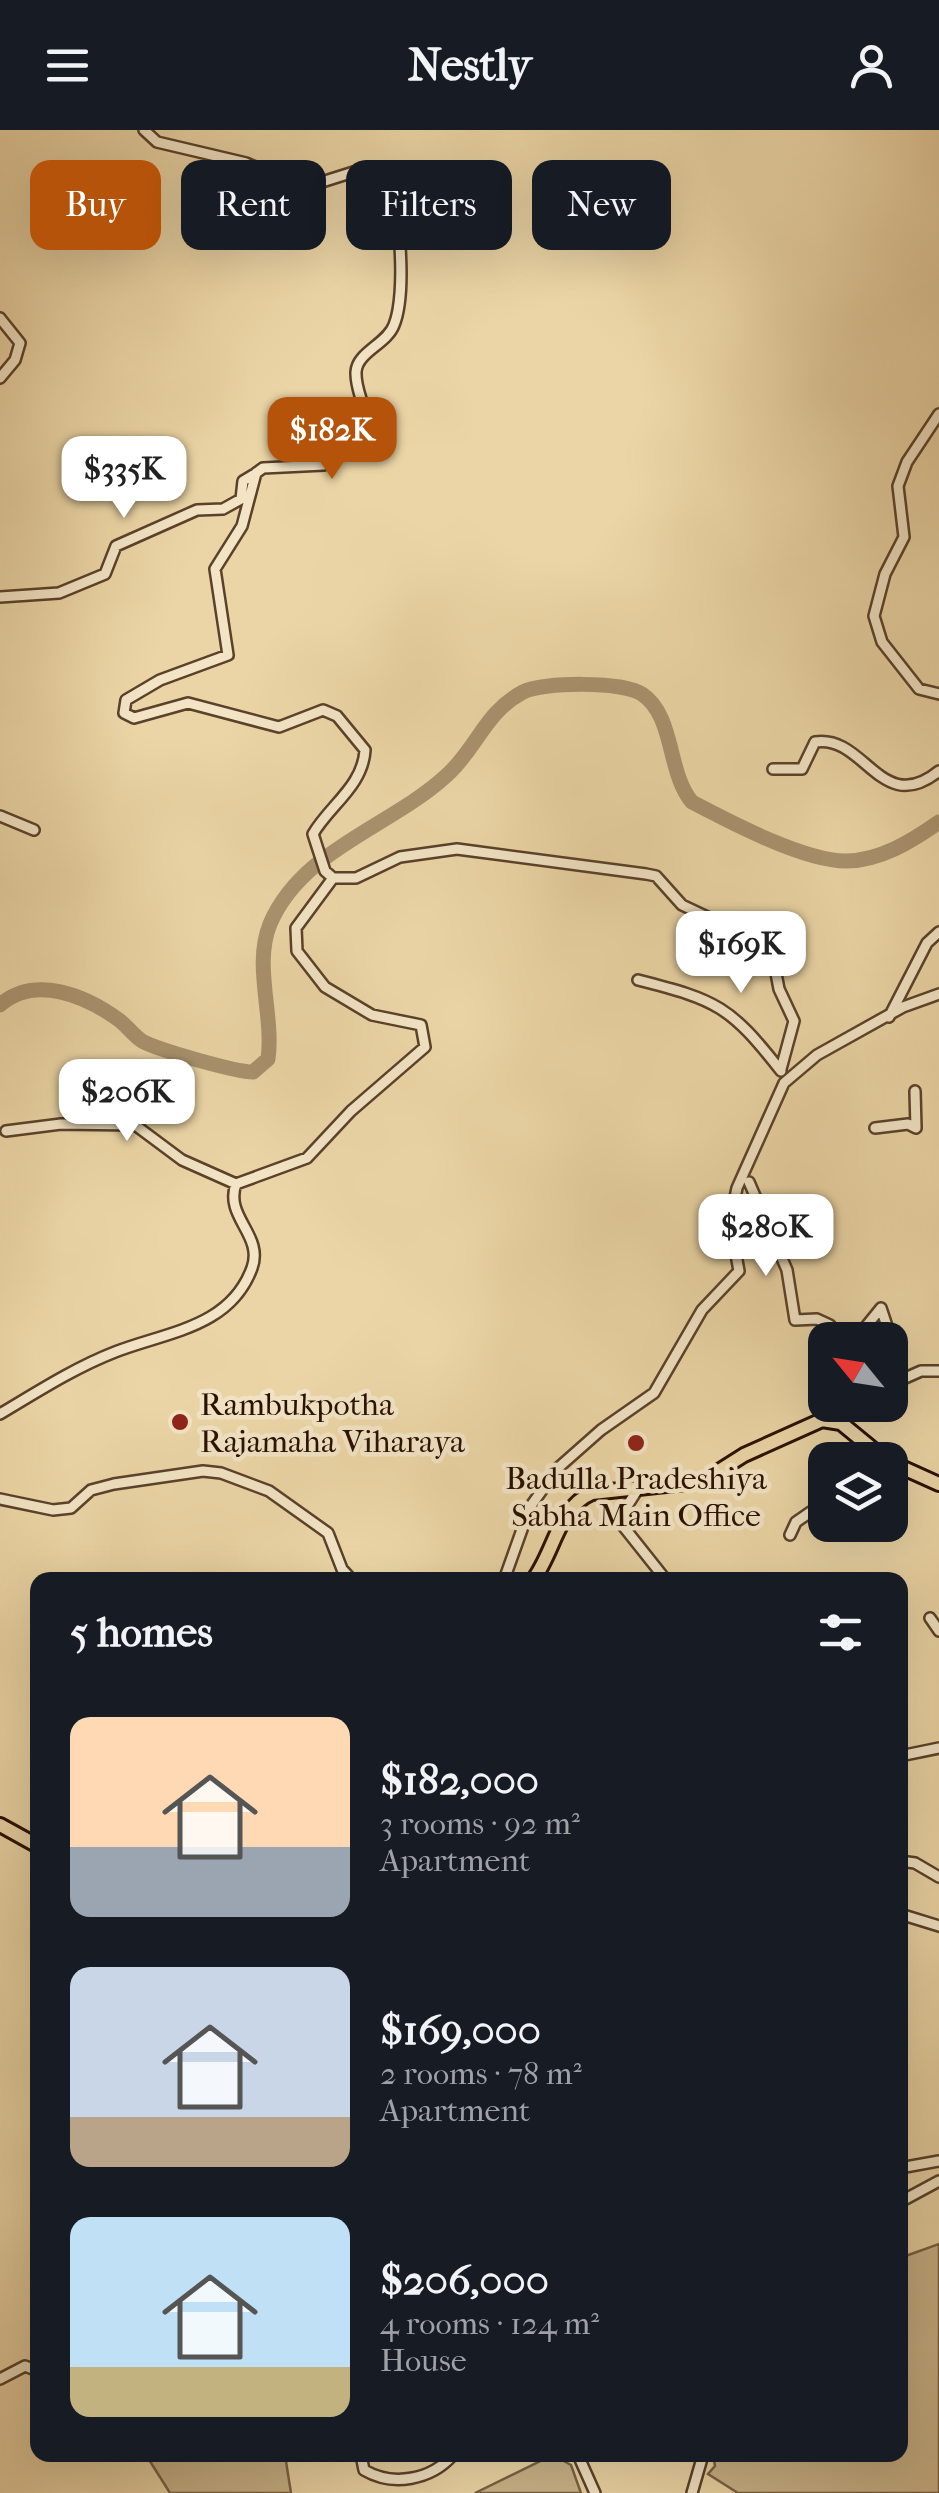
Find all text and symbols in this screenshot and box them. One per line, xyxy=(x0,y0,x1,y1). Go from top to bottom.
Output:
icon: menu xyxy=(40,38,95,93)
icon: person xyxy=(844,38,899,93)
text: Nestly xyxy=(408,39,531,92)
chip: Buy xyxy=(30,160,161,250)
chip: Rent xyxy=(181,160,326,250)
chip: Filters xyxy=(346,160,512,250)
chip: New xyxy=(532,160,671,250)
pin: $182K xyxy=(262,397,402,482)
text: $182K xyxy=(290,411,374,448)
pin: $335K xyxy=(54,436,194,521)
text: $335K xyxy=(84,450,164,487)
pin: $169K xyxy=(671,911,811,996)
text: $169K xyxy=(698,925,784,962)
pin: $206K xyxy=(57,1059,197,1144)
text: $206K xyxy=(81,1073,173,1110)
pin: $280K xyxy=(696,1194,836,1279)
text: $280K xyxy=(720,1208,812,1245)
north arrow xyxy=(808,1322,908,1422)
map controls xyxy=(808,1322,908,1542)
place label: Rambukpotha Rajamaha Viharaya xyxy=(200,1386,466,1460)
marker: Rambukpotha Rajamaha Viharaya xyxy=(169,1411,191,1433)
marker: Badulla Pradeshiya Sabha Main Office xyxy=(625,1432,647,1454)
button: layers xyxy=(808,1442,908,1542)
place label: Badulla Pradeshiya Sabha Main Office xyxy=(505,1460,768,1534)
icon: filters xyxy=(813,1605,868,1660)
text: 5 homes xyxy=(70,1608,213,1657)
text: $182,000 xyxy=(380,1756,539,1805)
icon: home xyxy=(150,1757,270,1877)
text: 3 rooms · 92 m² xyxy=(380,1805,580,1842)
text: Apartment xyxy=(380,1842,530,1879)
text: $169,000 xyxy=(380,2006,541,2055)
icon: home xyxy=(150,2007,270,2127)
text: 2 rooms · 78 m² xyxy=(380,2055,582,2092)
text: Apartment xyxy=(380,2092,530,2129)
text: $206,000 xyxy=(380,2256,549,2305)
icon: home xyxy=(150,2257,270,2377)
text: 4 rooms · 124 m² xyxy=(380,2305,599,2342)
text: House xyxy=(380,2342,467,2379)

